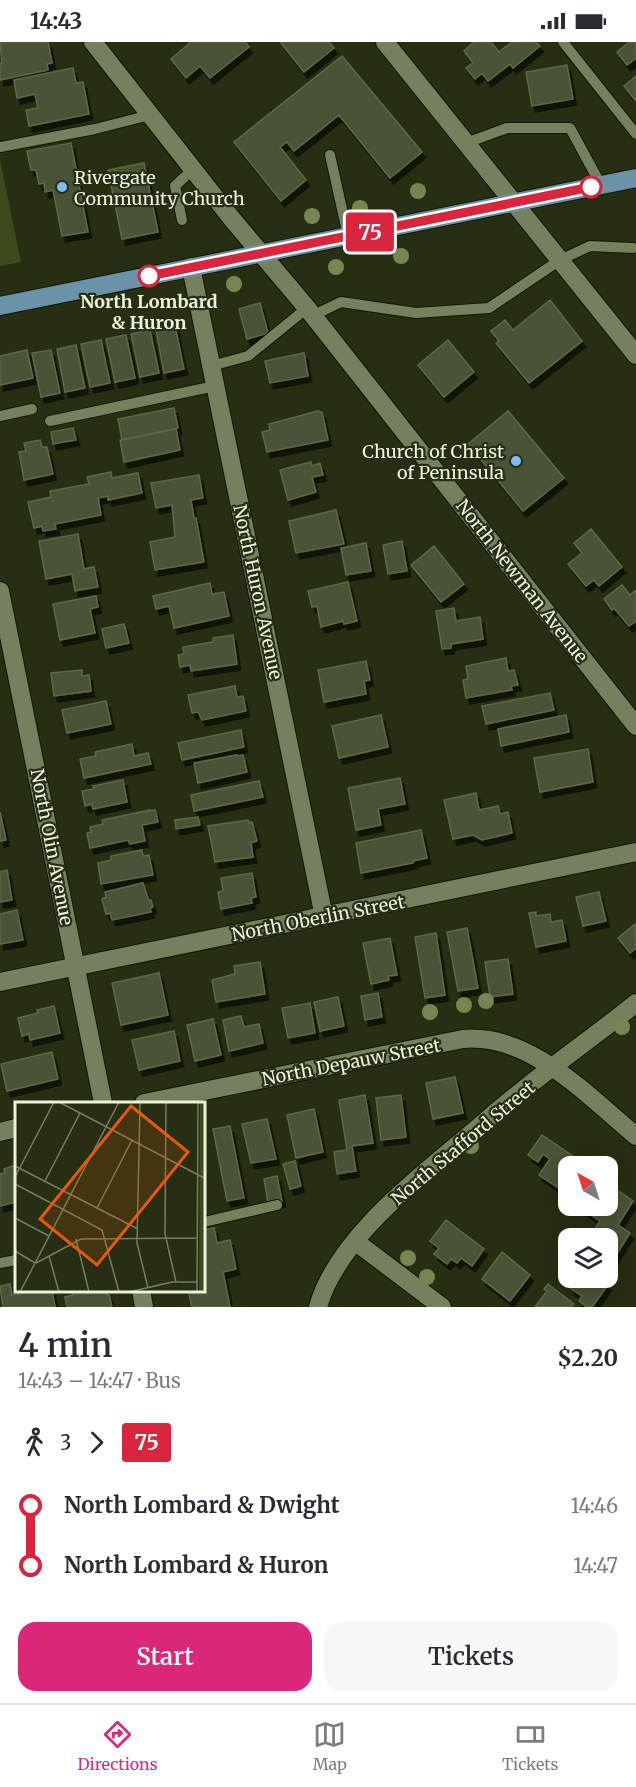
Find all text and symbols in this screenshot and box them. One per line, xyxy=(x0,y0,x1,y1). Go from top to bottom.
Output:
text: 14:43 xyxy=(30,7,82,35)
place label: Rivergate Community Church xyxy=(74,166,245,210)
unlabelled marker xyxy=(580,176,602,198)
marker: Rivergate Community Church xyxy=(55,180,69,194)
line badge: 75 xyxy=(343,212,397,252)
text: 75 xyxy=(358,219,382,246)
marker: North Lombard & Huron xyxy=(138,265,160,287)
place label: North Lombard & Huron xyxy=(80,290,218,334)
place label: Church of Christ of Peninsula xyxy=(362,440,504,484)
marker: Church of Christ of Peninsula xyxy=(509,454,523,468)
street label: North Newman Avenue xyxy=(451,495,593,667)
street label: North Huron Avenue xyxy=(228,503,288,681)
street label: North Olin Avenue xyxy=(26,767,78,927)
street label: North Oberlin Street xyxy=(230,890,406,946)
street label: North Depauw Street xyxy=(260,1033,442,1091)
street label: North Stafford Street xyxy=(386,1076,540,1210)
inset map xyxy=(15,1102,206,1292)
north arrow xyxy=(558,1156,618,1216)
map controls xyxy=(558,1156,618,1288)
button: layers xyxy=(558,1228,618,1288)
text: 4 min xyxy=(18,1325,112,1366)
text: $2.20 xyxy=(557,1344,618,1372)
text: 14:43 – 14:47 · Bus xyxy=(18,1368,181,1393)
icon: walk xyxy=(18,1426,51,1459)
icon: forward xyxy=(80,1426,113,1459)
text: 75 xyxy=(134,1429,159,1456)
text: 3 xyxy=(60,1430,71,1455)
text: North Lombard & Dwight xyxy=(64,1491,340,1519)
text: 14:46 xyxy=(571,1493,618,1518)
text: North Lombard & Huron xyxy=(64,1551,328,1579)
text: 14:47 xyxy=(573,1553,618,1578)
button: Start xyxy=(18,1622,312,1691)
button: Tickets xyxy=(324,1622,618,1691)
tab: Directions xyxy=(78,1718,158,1774)
tab: Map xyxy=(313,1718,347,1774)
tab: Tickets xyxy=(502,1718,558,1774)

